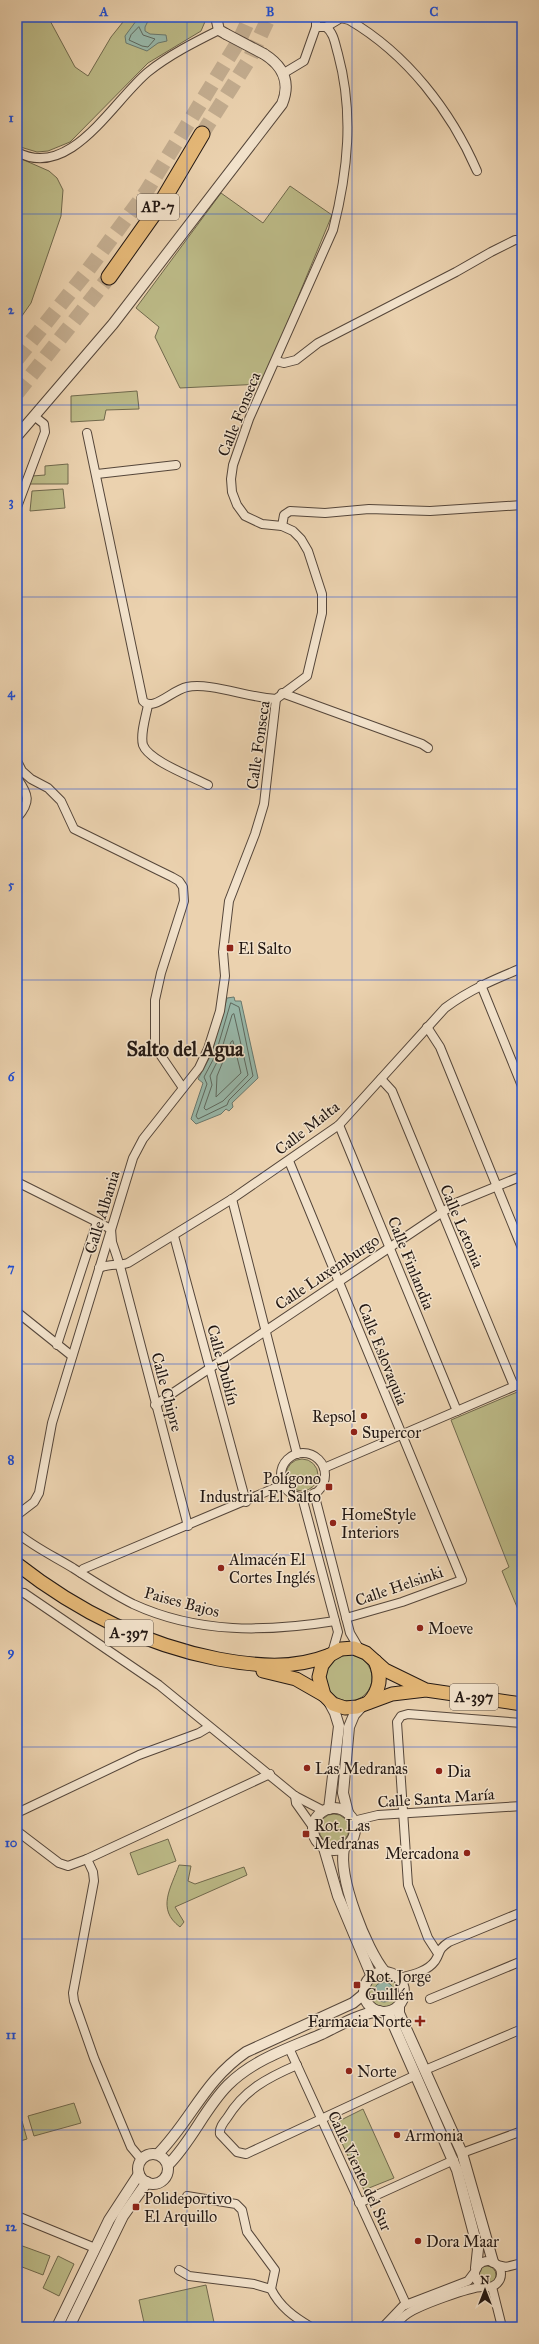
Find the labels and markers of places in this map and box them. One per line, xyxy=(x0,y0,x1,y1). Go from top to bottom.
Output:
place label: El Salto xyxy=(238,939,291,958)
marker: El Salto xyxy=(225,943,235,953)
place label: Repsol xyxy=(312,1407,357,1426)
marker: Repsol xyxy=(359,1411,369,1421)
place label: Supercor xyxy=(362,1423,421,1442)
marker: Supercor xyxy=(349,1427,359,1437)
place label: Polígono Industrial El Salto xyxy=(199,1469,321,1506)
marker: Polígono Industrial El Salto xyxy=(324,1482,334,1492)
place label: HomeStyle Interiors xyxy=(341,1505,416,1542)
marker: HomeStyle Interiors xyxy=(328,1518,338,1528)
place label: Almacén El Cortes Inglés xyxy=(228,1550,316,1588)
marker: Almacén El Cortes Inglés xyxy=(216,1563,226,1573)
place label: Moeve xyxy=(428,1619,474,1638)
marker: Moeve xyxy=(415,1623,425,1633)
place label: Las Medranas xyxy=(315,1759,408,1778)
place label: Dia xyxy=(447,1762,471,1781)
marker: Las Medranas xyxy=(302,1763,312,1773)
marker: Dia xyxy=(434,1766,444,1776)
place label: Rot. Las Medranas xyxy=(314,1816,379,1853)
marker: Rot. Las Medranas xyxy=(301,1829,311,1839)
place label: Mercadona xyxy=(385,1844,459,1863)
marker: Mercadona xyxy=(462,1848,472,1858)
place label: Rot. Jorge Guillén xyxy=(365,1967,431,2004)
marker: Rot. Jorge Guillén xyxy=(352,1980,362,1990)
place label: Farmacia Norte xyxy=(308,2012,412,2031)
marker: Farmacia Norte xyxy=(415,2016,425,2026)
place label: Norte xyxy=(357,2062,397,2081)
marker: Norte xyxy=(344,2066,354,2076)
place label: Armonia xyxy=(404,2126,463,2145)
marker: Armonia xyxy=(392,2130,402,2140)
place label: Polideportivo El Arquillo xyxy=(144,2189,232,2227)
marker: Polideportivo El Arquillo xyxy=(131,2202,141,2212)
place label: Dora Maar xyxy=(426,2232,499,2251)
marker: Dora Maar xyxy=(413,2236,423,2246)

